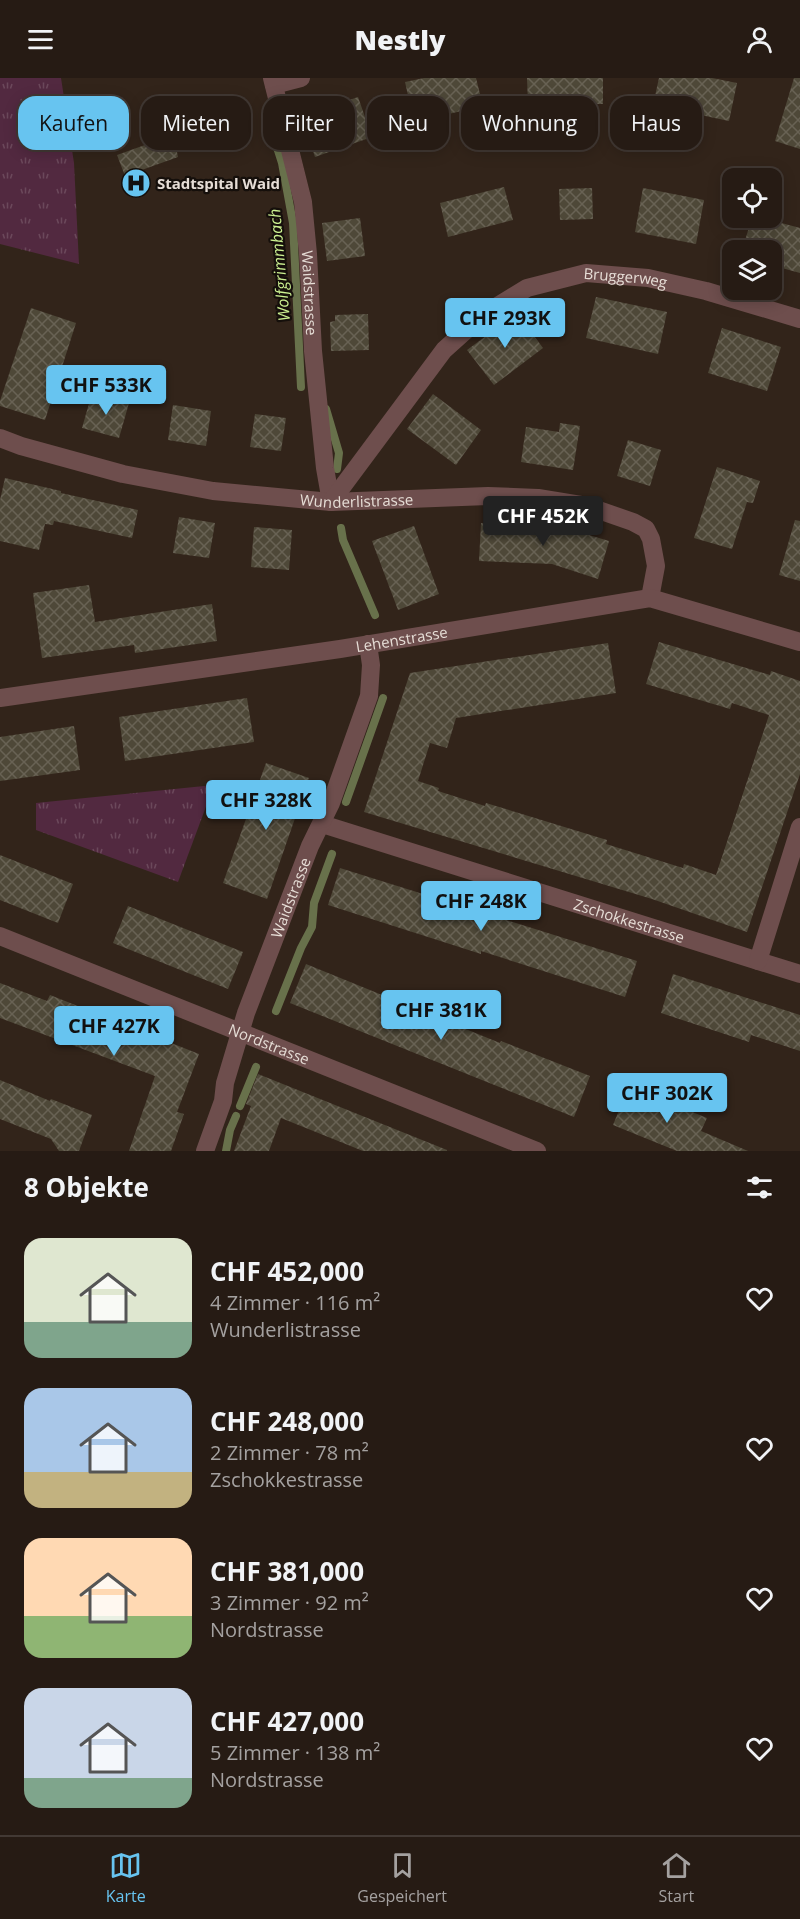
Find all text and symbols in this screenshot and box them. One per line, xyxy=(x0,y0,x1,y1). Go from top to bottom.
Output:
text: Nestly xyxy=(355,21,445,58)
icon: menu xyxy=(24,23,57,56)
icon: person xyxy=(743,23,776,56)
chip: Kaufen xyxy=(18,96,129,150)
chip: Mieten xyxy=(141,96,251,150)
chip: Filter xyxy=(263,96,355,150)
chip: Neu xyxy=(367,96,449,150)
chip: Wohnung xyxy=(461,96,598,150)
chip: Haus xyxy=(610,96,702,150)
hospital icon: Stadtspital Waid xyxy=(120,167,152,199)
map controls xyxy=(722,168,782,300)
button: locate xyxy=(722,168,782,228)
place label: Stadtspital Waid xyxy=(157,173,280,193)
water label: Wolfgrimmbach xyxy=(263,208,295,322)
button: layers xyxy=(722,240,782,300)
street label: Waidstrasse xyxy=(298,250,322,336)
street label: Bruggerweg xyxy=(583,263,669,292)
pin: CHF 293K xyxy=(443,298,567,349)
text: CHF 293K xyxy=(459,304,551,331)
pin: CHF 533K xyxy=(44,365,168,416)
text: CHF 533K xyxy=(60,371,152,398)
street label: Wunderlistrasse xyxy=(299,489,414,512)
pin: CHF 452K xyxy=(481,496,605,547)
text: CHF 452K xyxy=(497,502,589,529)
street label: Lehenstrasse xyxy=(354,621,449,656)
pin: CHF 328K xyxy=(204,780,328,831)
text: CHF 328K xyxy=(220,786,312,813)
street label: Waidstrasse xyxy=(266,854,315,941)
pin: CHF 248K xyxy=(419,881,543,932)
text: CHF 248K xyxy=(435,887,527,914)
street label: Zschokkestrasse xyxy=(571,894,687,947)
pin: CHF 381K xyxy=(379,990,503,1041)
text: CHF 381K xyxy=(395,996,487,1023)
pin: CHF 427K xyxy=(52,1006,176,1057)
text: CHF 427K xyxy=(68,1012,160,1039)
street label: Nordstrasse xyxy=(226,1019,313,1069)
pin: CHF 302K xyxy=(605,1073,729,1124)
text: CHF 302K xyxy=(621,1079,713,1106)
text: 8 Objekte xyxy=(24,1169,149,1205)
icon: filters xyxy=(743,1171,776,1204)
text: CHF 452,000 xyxy=(210,1253,364,1289)
icon: home xyxy=(72,1262,144,1334)
icon: heart xyxy=(743,1282,776,1315)
text: 4 Zimmer · 116 m² xyxy=(210,1289,380,1316)
text: Wunderlistrasse xyxy=(210,1316,361,1343)
text: CHF 248,000 xyxy=(210,1403,364,1439)
icon: home xyxy=(72,1412,144,1484)
icon: heart xyxy=(743,1432,776,1465)
text: 2 Zimmer · 78 m² xyxy=(210,1439,369,1466)
text: Zschokkestrasse xyxy=(210,1466,363,1493)
text: CHF 381,000 xyxy=(210,1553,364,1589)
icon: home xyxy=(72,1562,144,1634)
icon: heart xyxy=(743,1582,776,1615)
text: 3 Zimmer · 92 m² xyxy=(210,1589,369,1616)
text: Nordstrasse xyxy=(210,1616,324,1643)
text: CHF 427,000 xyxy=(210,1703,364,1739)
icon: home xyxy=(72,1712,144,1784)
icon: heart xyxy=(743,1732,776,1765)
text: 5 Zimmer · 138 m² xyxy=(210,1739,380,1766)
text: Nordstrasse xyxy=(210,1766,324,1793)
tab: Karte xyxy=(106,1849,146,1907)
tab: Gespeichert xyxy=(357,1849,447,1907)
tab: Start xyxy=(659,1849,694,1907)

